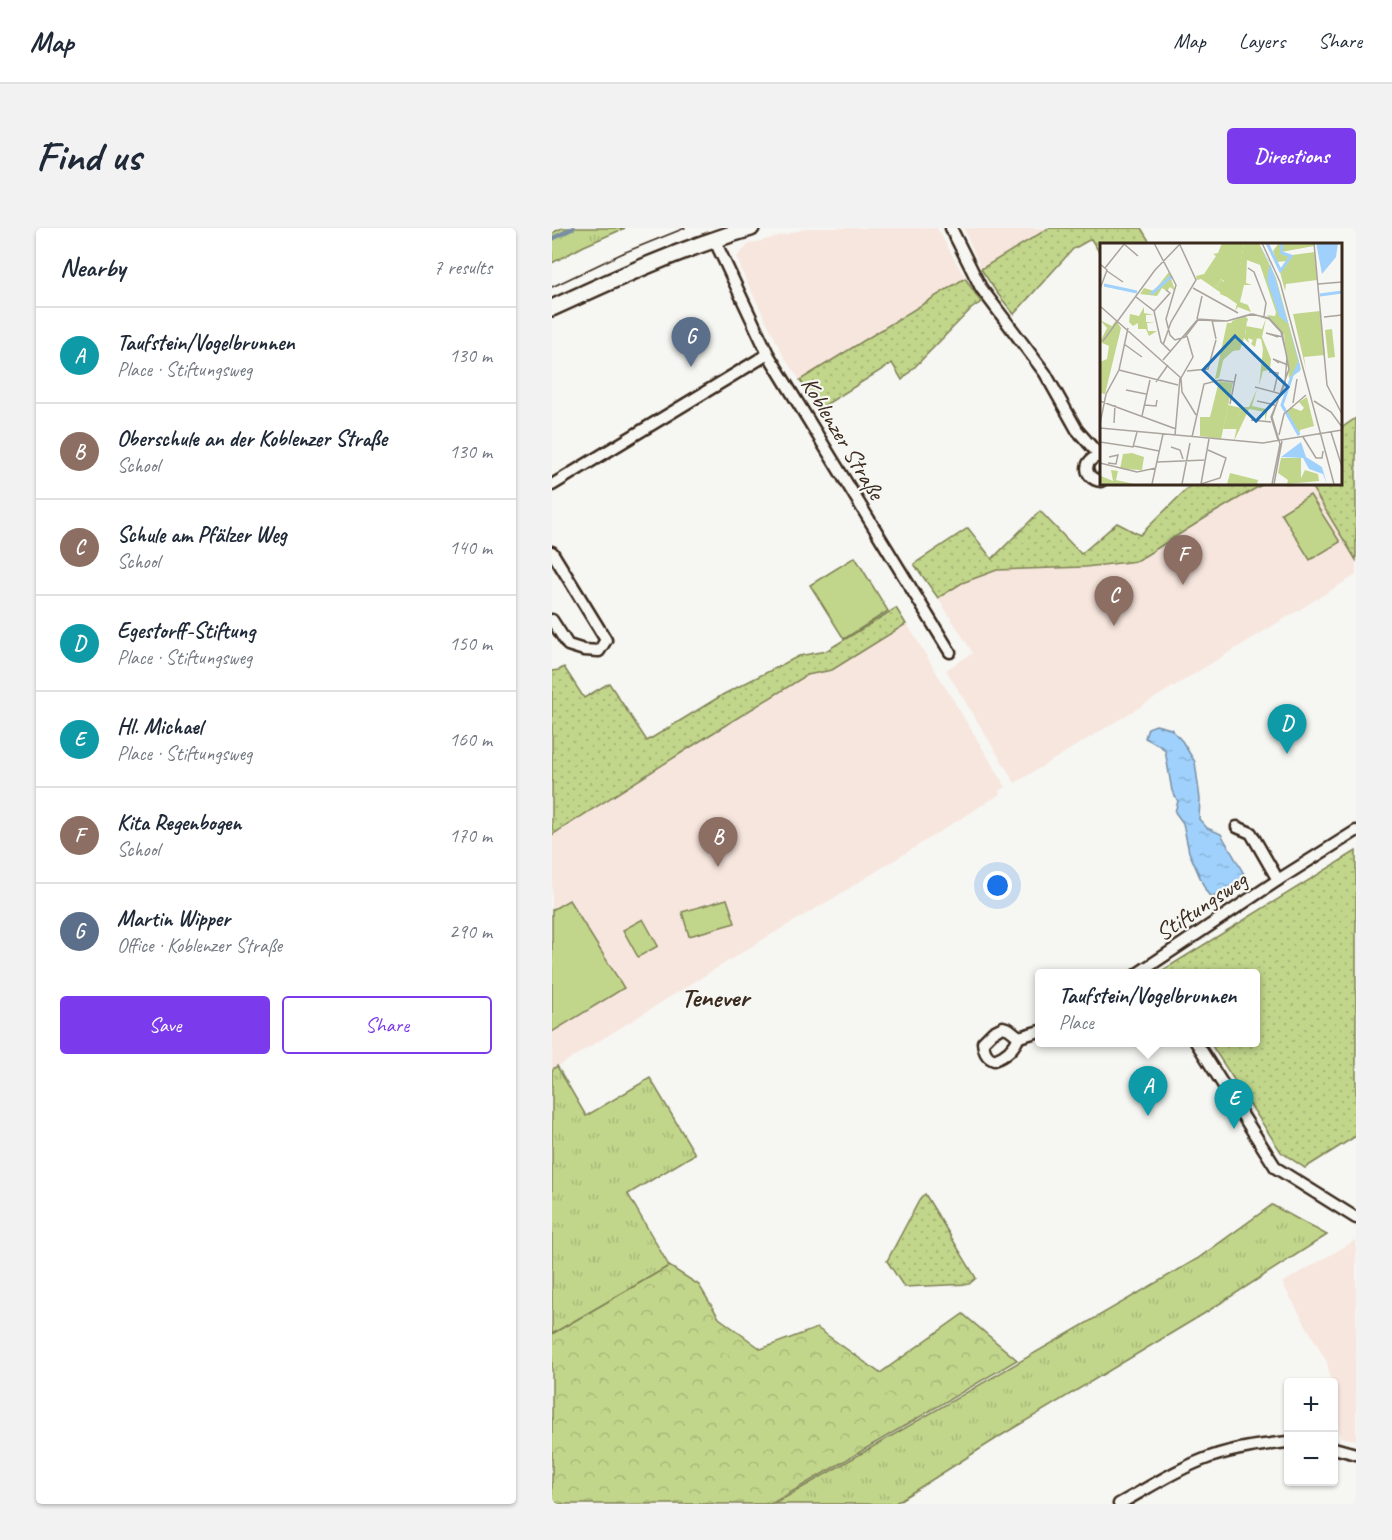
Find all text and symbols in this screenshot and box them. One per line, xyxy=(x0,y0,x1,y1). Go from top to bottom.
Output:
text: Map xyxy=(30,24,73,59)
text: Map xyxy=(1173,28,1206,54)
text: Layers xyxy=(1239,28,1285,54)
text: Share xyxy=(1318,28,1362,54)
button: Directions xyxy=(1227,128,1356,184)
text: Find us xyxy=(36,130,141,183)
inset map xyxy=(1100,243,1341,484)
text: Nearby xyxy=(60,251,125,284)
text: 7 results xyxy=(433,255,492,280)
pin: G xyxy=(672,318,710,367)
text: Taufstein/Vogelbrunnen xyxy=(117,329,294,357)
text: A xyxy=(74,343,85,368)
text: 130 m xyxy=(449,343,492,368)
text: Place · Stiftungsweg xyxy=(117,357,252,382)
street label: Koblenzer Straße xyxy=(795,371,893,507)
text: Oberschule an der Koblenzer Straße xyxy=(117,425,387,453)
text: B xyxy=(74,439,85,464)
text: 130 m xyxy=(449,439,492,464)
text: School xyxy=(117,453,160,478)
text: Schule am Pfälzer Weg xyxy=(117,521,287,549)
text: C xyxy=(75,535,84,560)
text: 140 m xyxy=(449,535,492,560)
pin: F xyxy=(1164,536,1202,585)
text: School xyxy=(117,549,160,574)
pin: C xyxy=(1094,576,1134,626)
text: Egestorff-Stiftung xyxy=(117,617,255,645)
text: D xyxy=(74,631,85,656)
text: 150 m xyxy=(449,631,492,656)
text: Place · Stiftungsweg xyxy=(117,645,252,670)
pin: D xyxy=(1268,704,1306,754)
text: Hl. Michael xyxy=(117,713,203,741)
text: E xyxy=(74,727,85,752)
text: 160 m xyxy=(449,727,492,752)
text: Place · Stiftungsweg xyxy=(117,741,252,766)
text: Kita Regenbogen xyxy=(117,809,241,837)
pin: B xyxy=(698,818,738,867)
text: F xyxy=(75,823,84,848)
text: 170 m xyxy=(449,823,492,848)
text: School xyxy=(117,837,160,862)
street label: Stiftungsweg xyxy=(1150,864,1254,947)
your location xyxy=(983,871,1012,900)
text: Martin Wipper xyxy=(117,905,230,933)
text: G xyxy=(75,919,84,944)
text: 290 m xyxy=(449,919,492,944)
text: Office · Koblenzer Straße xyxy=(117,933,282,958)
popup xyxy=(1035,969,1260,1047)
district label: Tenever xyxy=(681,980,752,1014)
text: Taufstein/Vogelbrunnen xyxy=(1059,982,1236,1010)
button: Save xyxy=(60,996,270,1054)
button: Share xyxy=(282,996,492,1054)
text: Place xyxy=(1059,1010,1094,1035)
pin: A xyxy=(1128,1066,1168,1116)
pin: E xyxy=(1214,1080,1254,1129)
map controls xyxy=(1284,1378,1338,1486)
button: + xyxy=(1284,1378,1338,1432)
button: − xyxy=(1284,1432,1338,1486)

